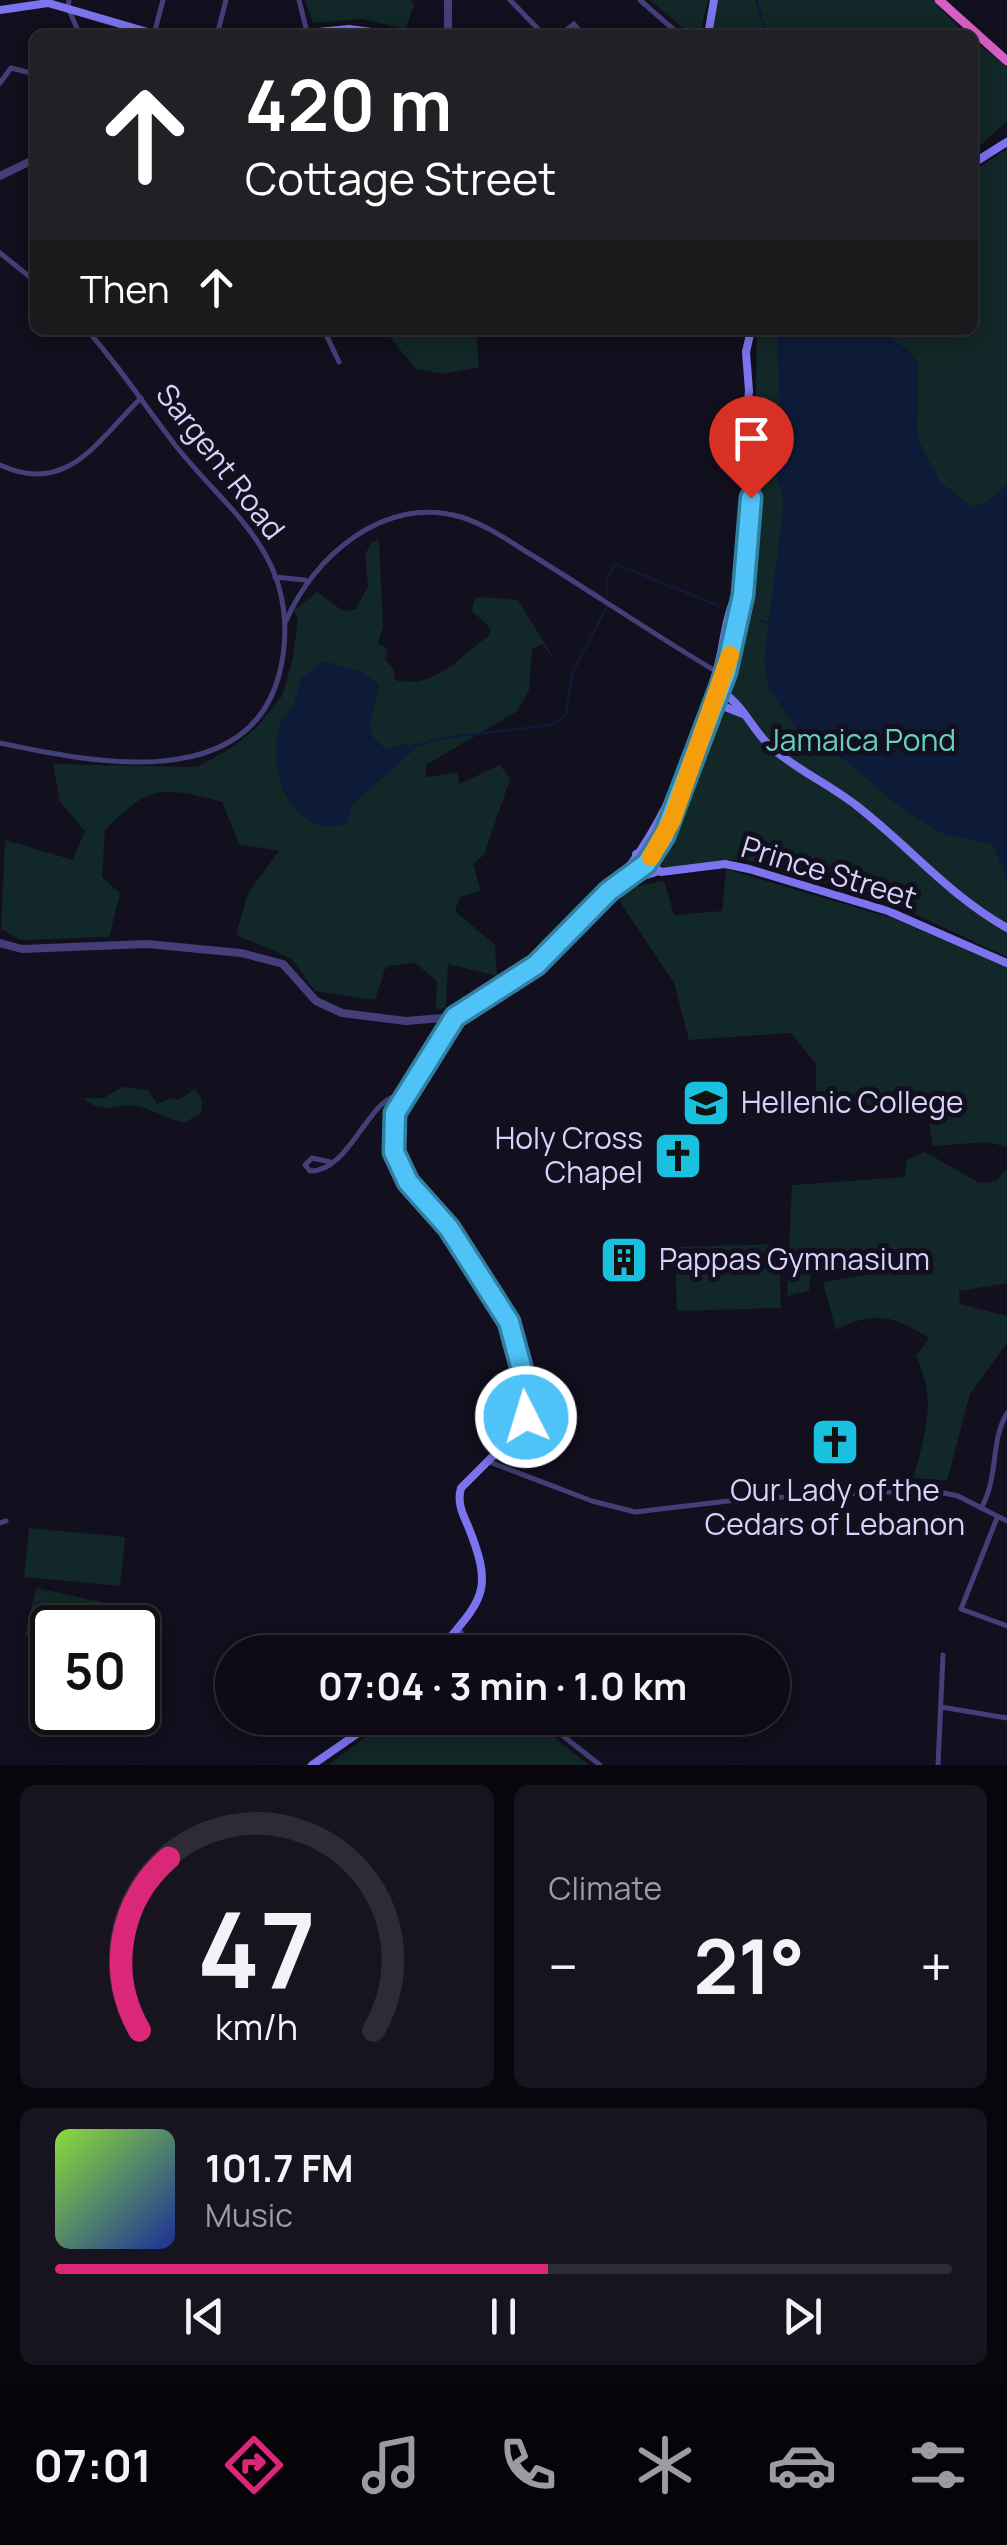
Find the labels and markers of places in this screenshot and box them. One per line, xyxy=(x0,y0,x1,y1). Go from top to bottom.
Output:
pin xyxy=(709,396,794,499)
school or university icon: Hellenic College xyxy=(680,1077,732,1129)
place label: Hellenic College xyxy=(741,1081,964,1122)
place label: Holy Cross Chapel xyxy=(495,1117,643,1192)
church icon: Holy Cross Chapel xyxy=(652,1130,704,1182)
building icon: Pappas Gymnasium xyxy=(598,1234,650,1286)
place label: Pappas Gymnasium xyxy=(659,1238,930,1279)
church icon: Our Lady of the Cedars of Lebanon xyxy=(809,1416,861,1468)
place label: Our Lady of the Cedars of Lebanon xyxy=(705,1469,965,1544)

